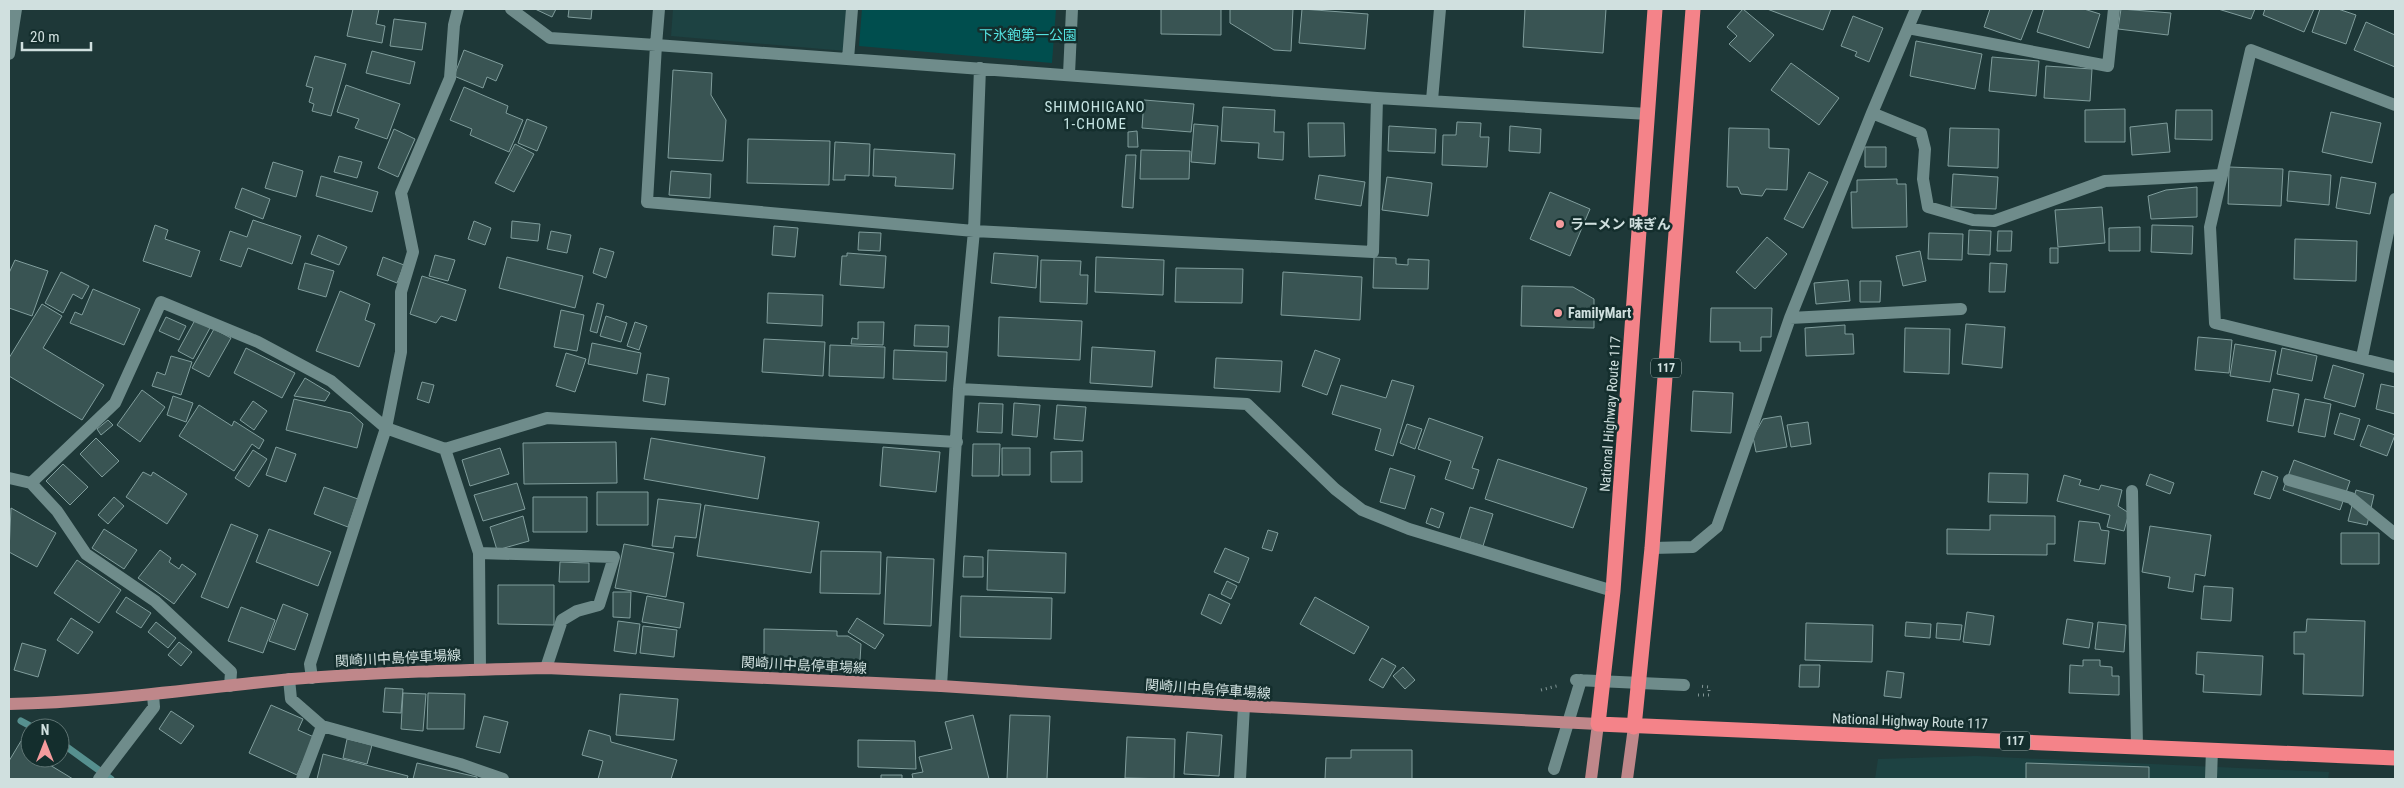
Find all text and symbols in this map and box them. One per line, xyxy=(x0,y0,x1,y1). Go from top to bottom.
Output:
scale bar xyxy=(22,20,91,52)
park label: 下氷鉋第一公園 xyxy=(979,27,1077,43)
text: 20 m xyxy=(30,28,60,46)
district label: SHIMOHIGANO 1-CHOME xyxy=(1044,98,1146,133)
place label: ラーメン 味ぎん xyxy=(1570,216,1671,232)
marker: ラーメン 味ぎん xyxy=(1554,218,1566,230)
place label: FamilyMart xyxy=(1568,305,1631,321)
marker: FamilyMart xyxy=(1552,307,1564,319)
street label: National Highway Route 117 xyxy=(1597,336,1623,492)
road number: 117 xyxy=(1651,358,1681,378)
street label: 関崎川中島停車場線 xyxy=(335,647,461,669)
street label: 関崎川中島停車場線 xyxy=(741,654,867,676)
street label: 関崎川中島停車場線 xyxy=(1145,677,1271,701)
street label: National Highway Route 117 xyxy=(1832,710,1988,732)
north arrow xyxy=(20,718,70,768)
text: N xyxy=(41,722,49,738)
road number: 117 xyxy=(2000,731,2030,750)

